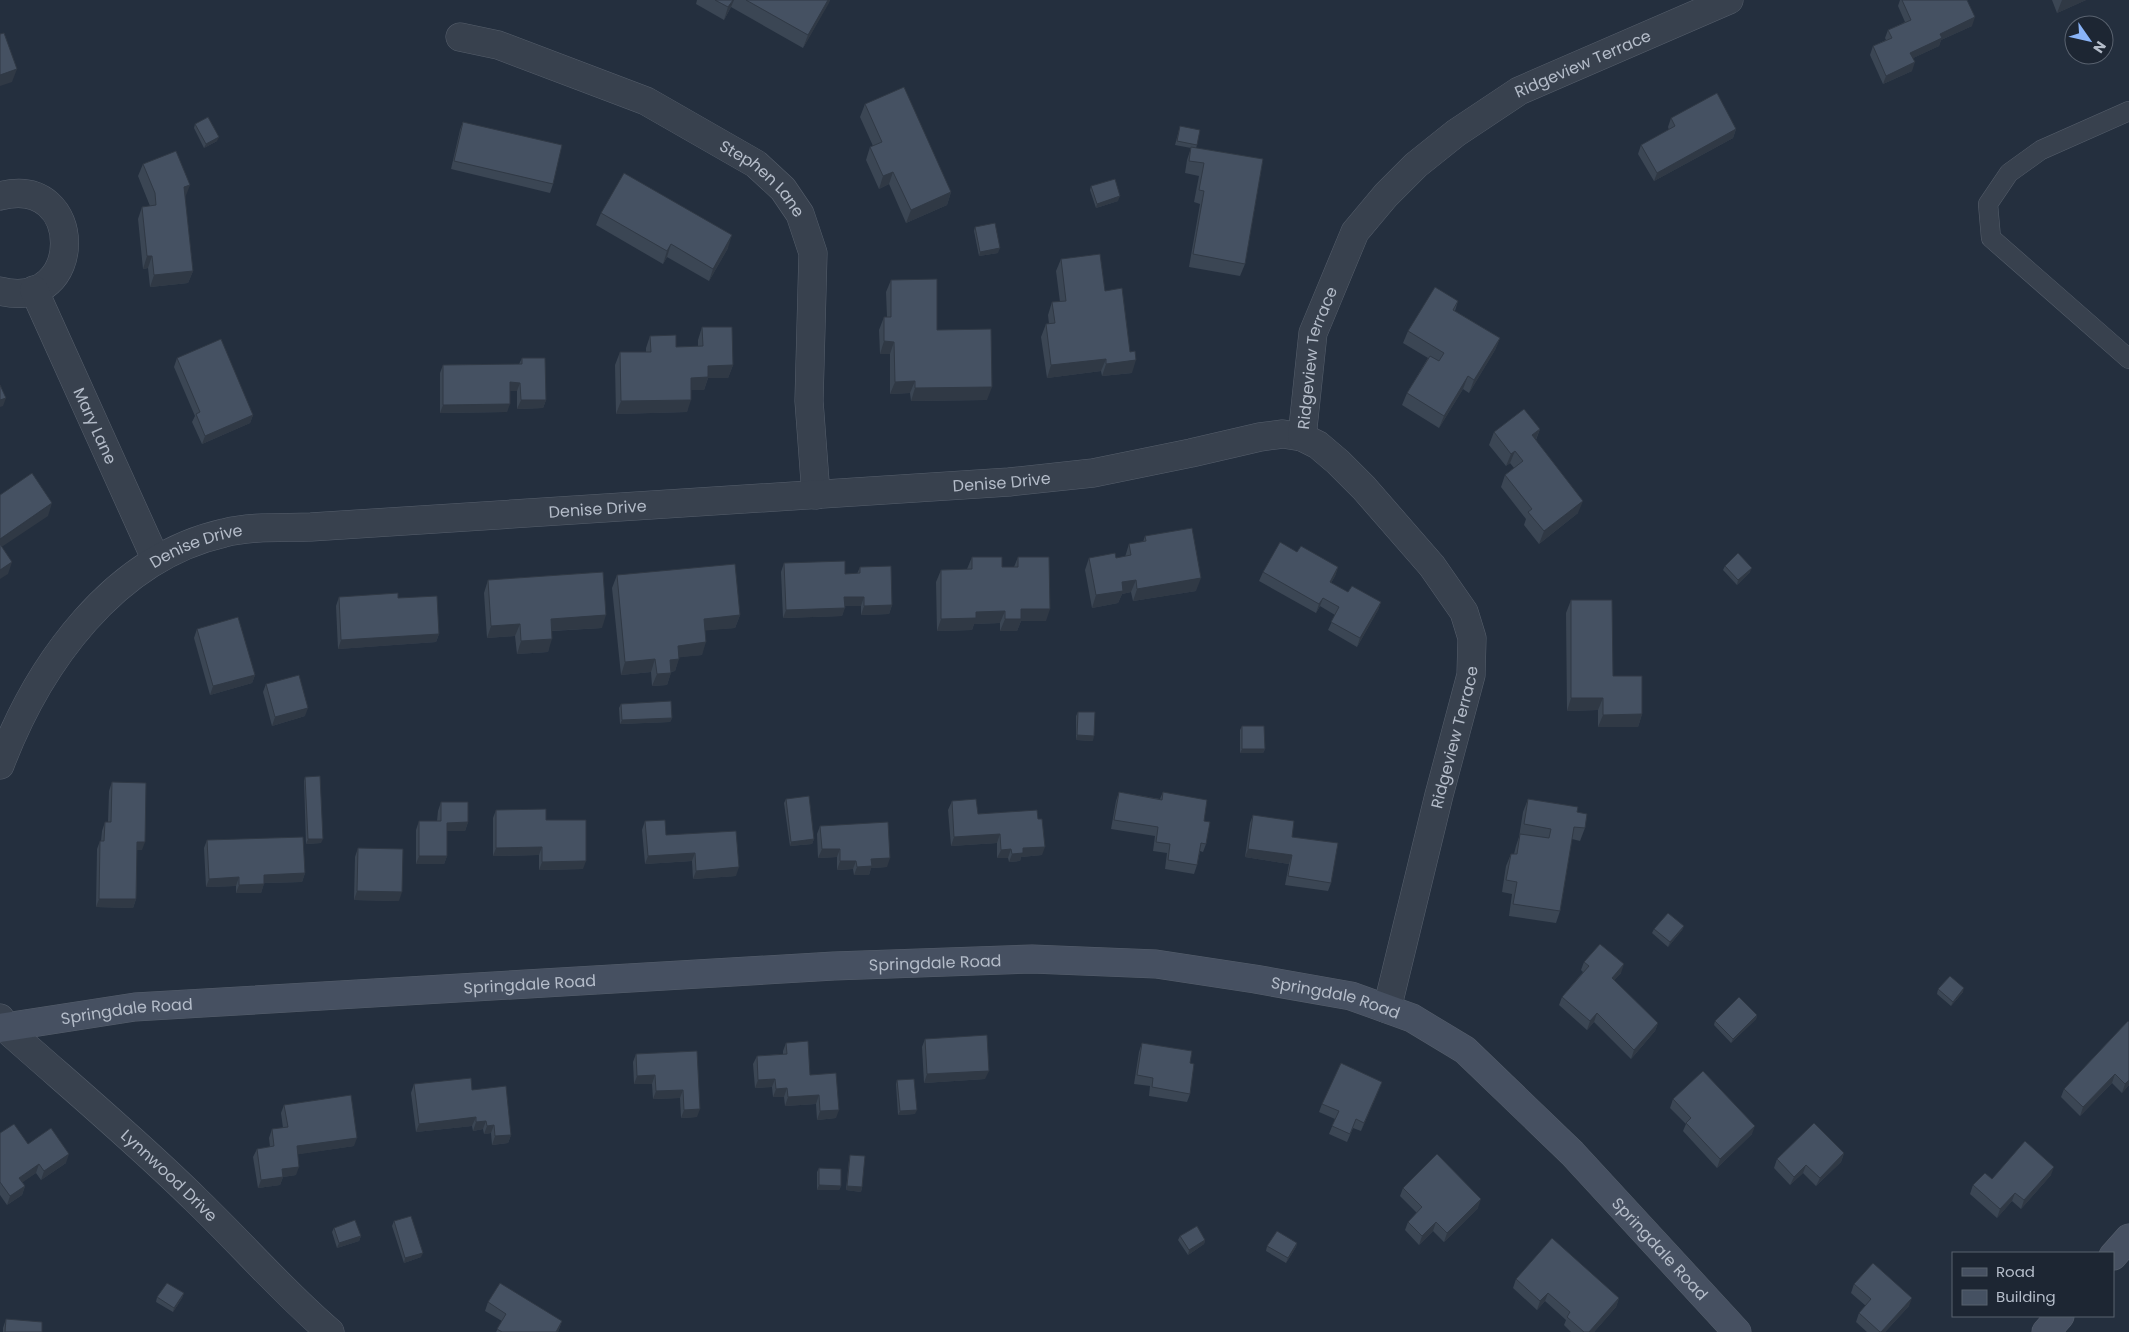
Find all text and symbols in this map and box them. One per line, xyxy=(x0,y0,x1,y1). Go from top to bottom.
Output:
north arrow xyxy=(2064,15,2114,65)
street label: Ridgeview Terrace xyxy=(1511,24,1655,104)
text: N xyxy=(2089,37,2111,57)
street label: Stephen Lane xyxy=(715,135,810,222)
street label: Ridgeview Terrace xyxy=(1292,283,1343,431)
street label: Mary Lane xyxy=(68,384,122,468)
street label: Denise Drive xyxy=(952,467,1052,498)
street label: Denise Drive xyxy=(548,494,647,524)
street label: Denise Drive xyxy=(145,519,244,574)
street label: Ridgeview Terrace xyxy=(1425,666,1483,811)
street label: Springdale Road xyxy=(868,949,1002,977)
street label: Springdale Road xyxy=(463,969,597,1000)
street label: Springdale Road xyxy=(1269,971,1403,1025)
street label: Springdale Road xyxy=(59,993,193,1030)
street label: Lynnwood Drive xyxy=(116,1124,223,1227)
street label: Springdale Road xyxy=(1606,1192,1713,1306)
legend xyxy=(1952,1252,2114,1317)
text: Road xyxy=(1996,1261,2035,1282)
text: Building xyxy=(1996,1286,2056,1307)

